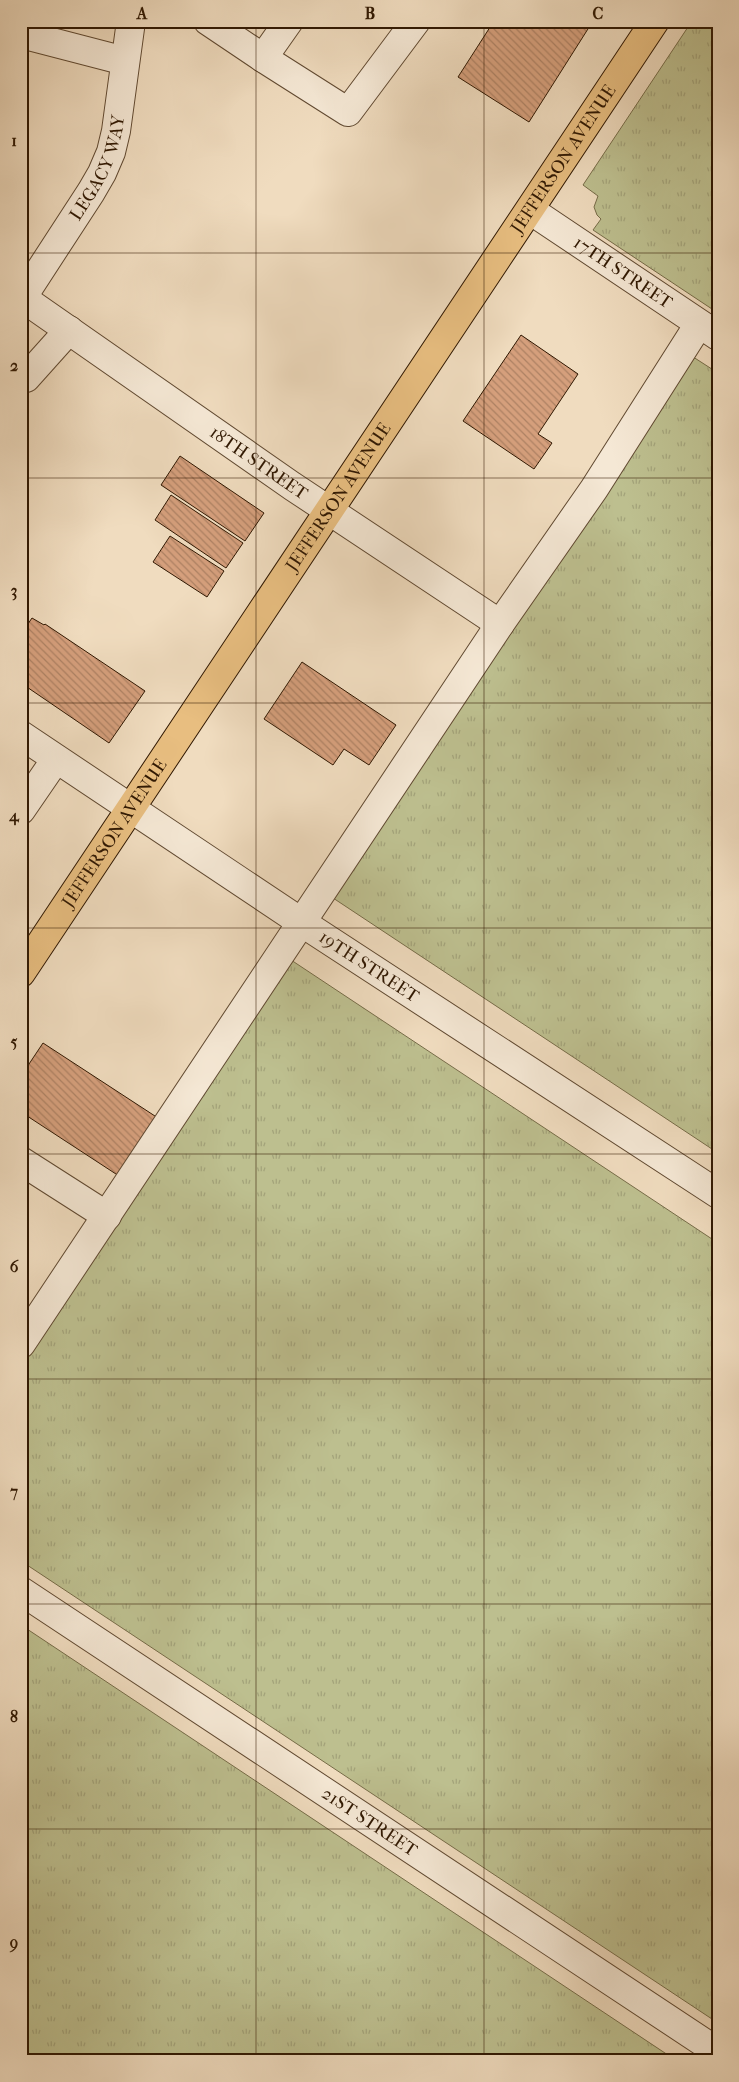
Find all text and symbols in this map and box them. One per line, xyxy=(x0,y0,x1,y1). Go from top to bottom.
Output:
text: A xyxy=(136,4,148,23)
text: B xyxy=(365,4,375,23)
text: C xyxy=(593,4,604,23)
street label: JEFFERSON AVENUE xyxy=(505,81,620,239)
street label: LEGACY WAY xyxy=(65,113,129,224)
text: 1 xyxy=(11,131,17,150)
street label: 17TH STREET xyxy=(570,232,677,313)
text: 2 xyxy=(10,356,18,375)
street label: JEFFERSON AVENUE xyxy=(280,419,395,577)
street label: 18TH STREET xyxy=(206,422,313,505)
text: 3 xyxy=(11,581,17,601)
street label: JEFFERSON AVENUE xyxy=(56,755,171,913)
text: 4 xyxy=(8,806,20,826)
street label: 19TH STREET xyxy=(315,926,424,1007)
text: 5 xyxy=(11,1032,18,1051)
text: 6 xyxy=(10,1257,19,1276)
text: 7 xyxy=(9,1482,18,1501)
text: 8 xyxy=(10,1707,18,1726)
street label: 21ST STREET xyxy=(318,1783,422,1861)
text: 9 xyxy=(9,1933,18,1953)

